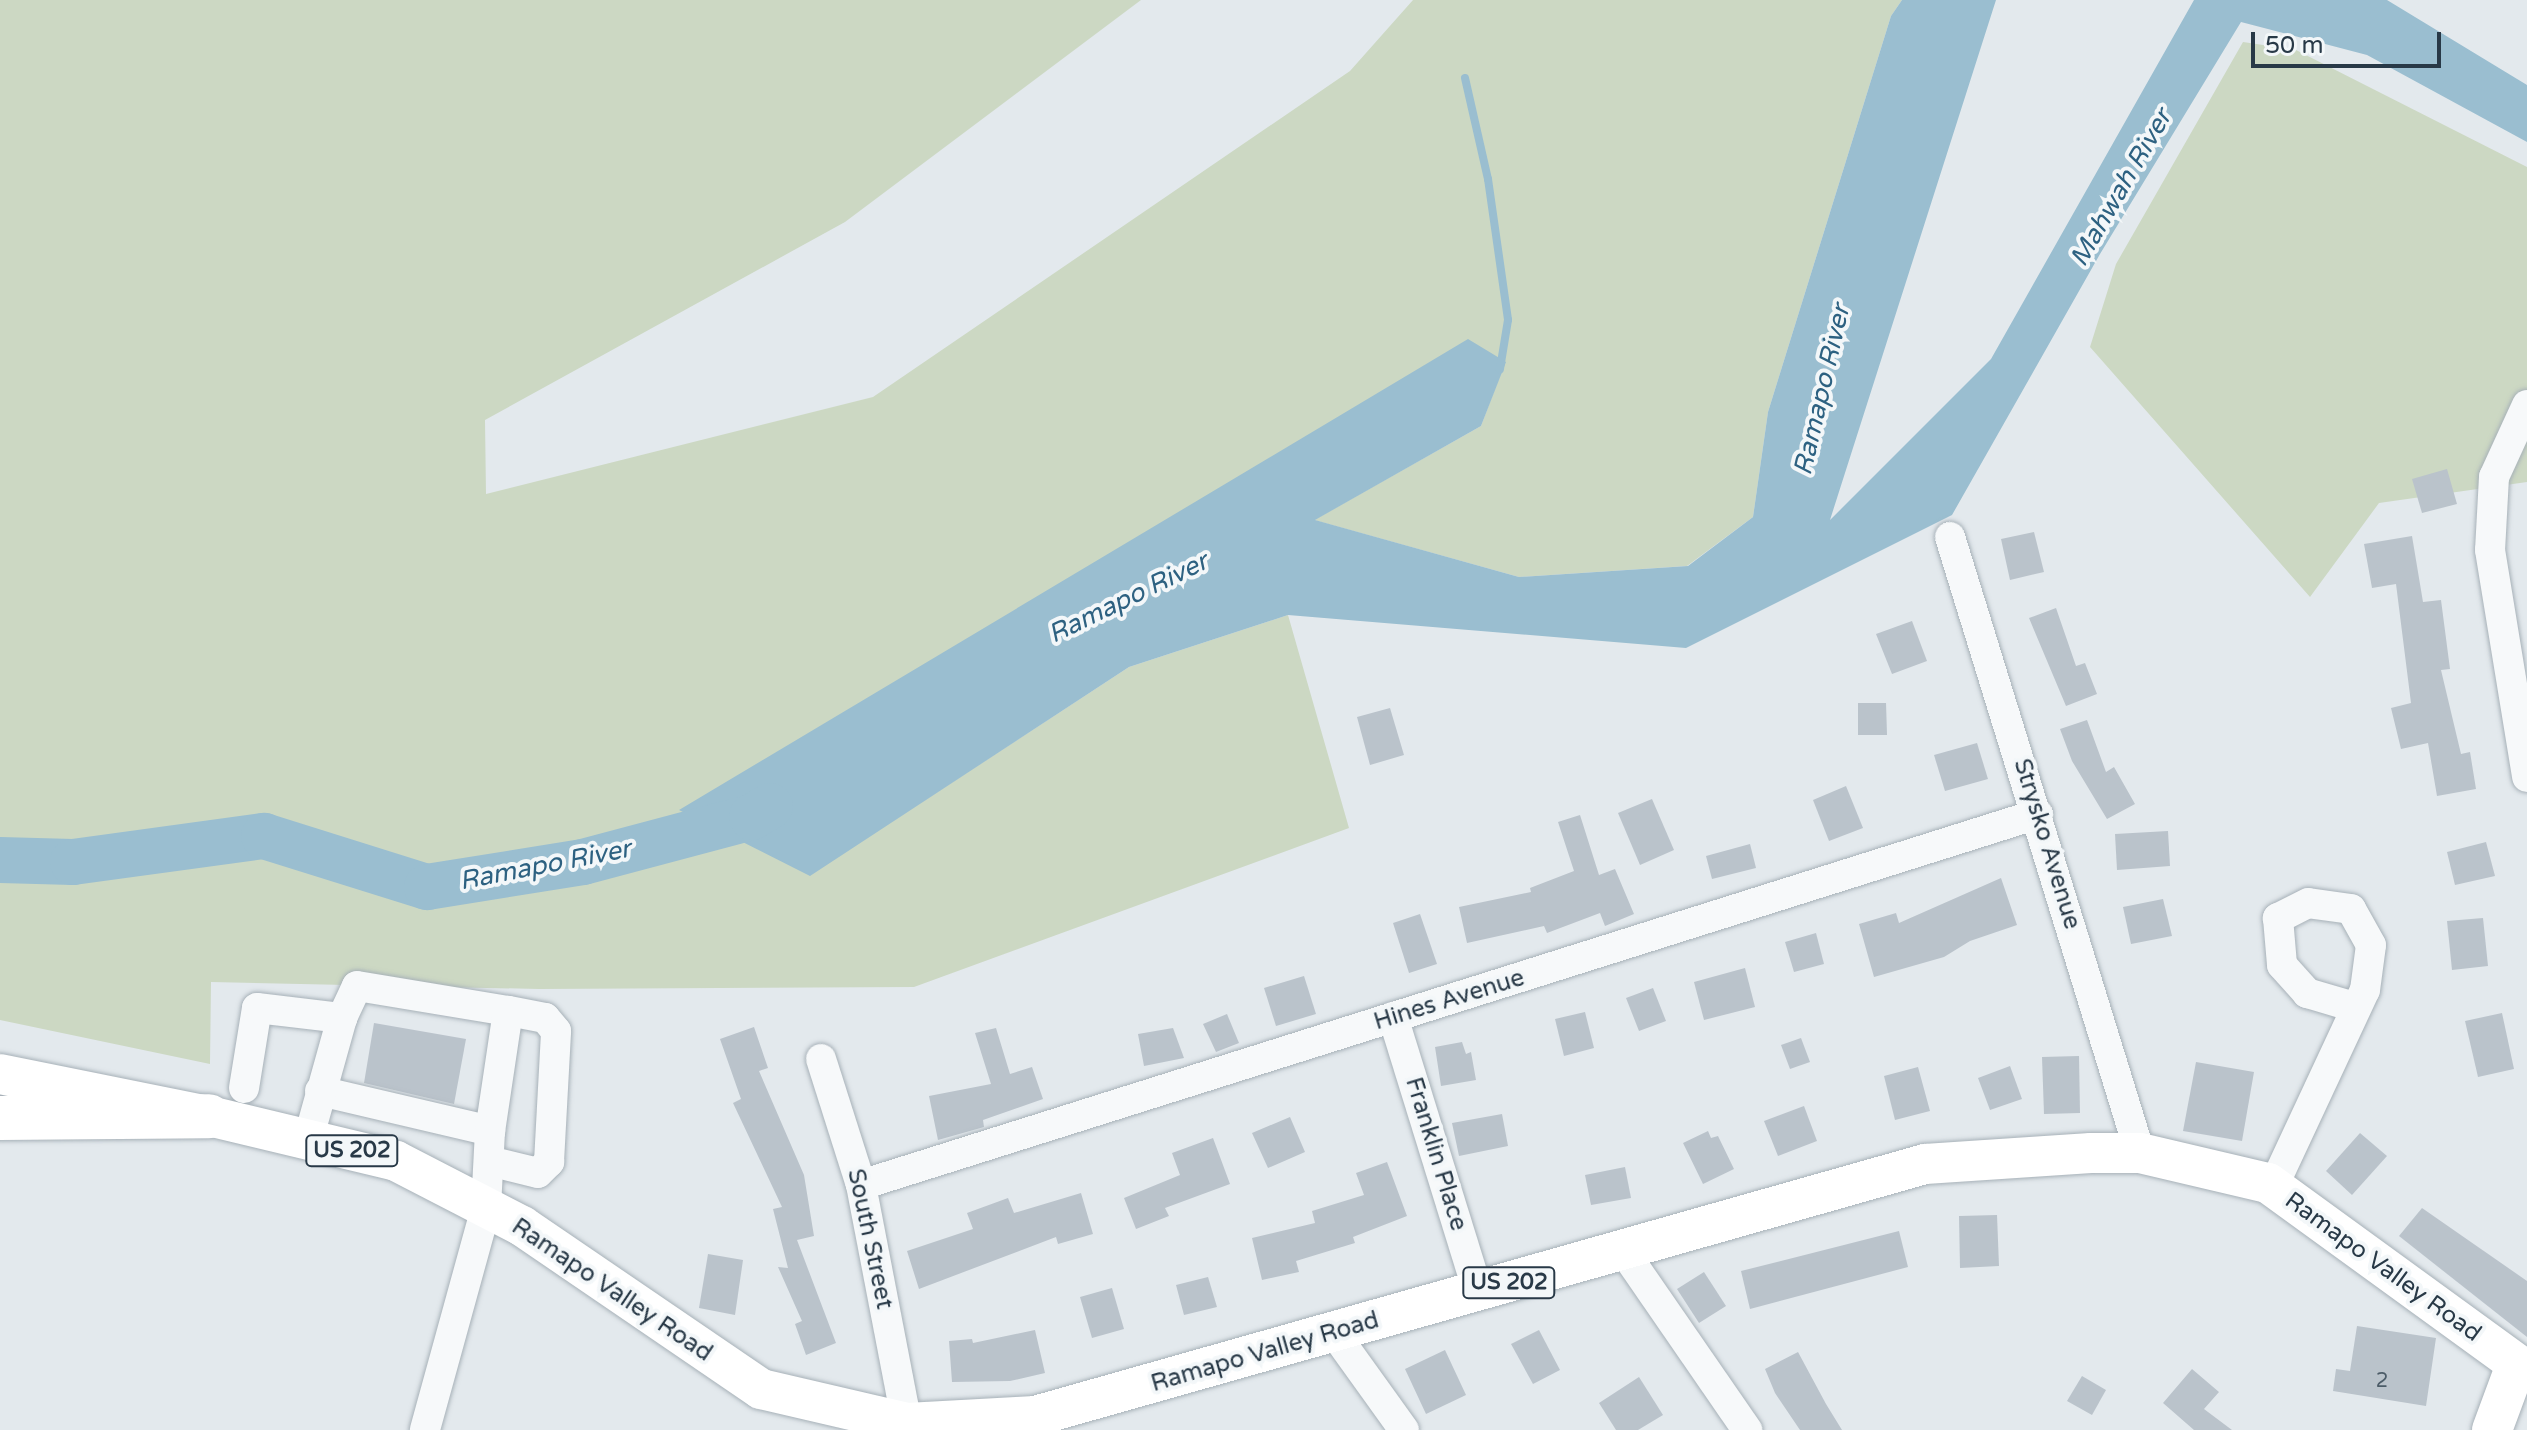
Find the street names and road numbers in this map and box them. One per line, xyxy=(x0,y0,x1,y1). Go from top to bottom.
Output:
street label: Strysko Avenue xyxy=(2007,755,2087,933)
street label: Hines Avenue xyxy=(1370,963,1528,1037)
street label: Franklin Place xyxy=(1399,1074,1473,1234)
road number: US 202 xyxy=(304,1133,400,1169)
street label: South Street xyxy=(841,1166,899,1312)
street label: Ramapo Valley Road xyxy=(2279,1186,2487,1348)
street label: Ramapo Valley Road xyxy=(506,1212,718,1368)
road number: US 202 xyxy=(1461,1265,1557,1301)
street label: Ramapo Valley Road xyxy=(1148,1306,1382,1398)

